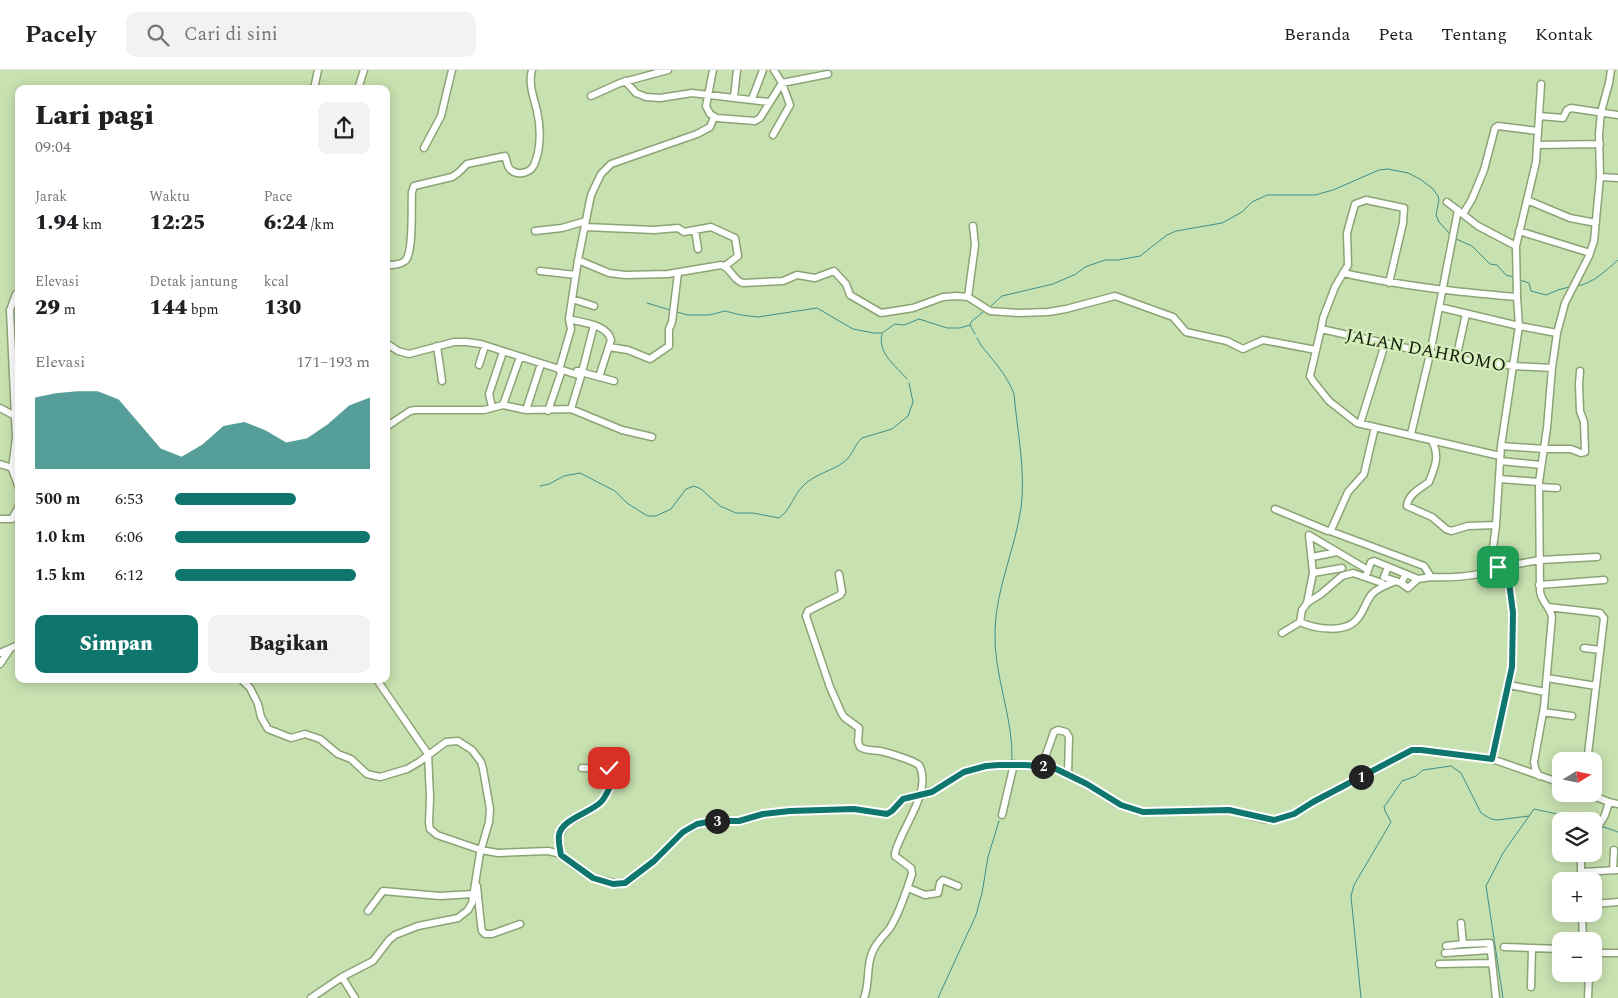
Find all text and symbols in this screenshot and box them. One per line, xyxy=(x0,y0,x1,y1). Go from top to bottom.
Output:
search box xyxy=(126,12,476,57)
text: Pacely xyxy=(25,17,96,53)
text: Cari di sini xyxy=(184,20,278,49)
icon: search xyxy=(144,21,172,49)
text: Beranda xyxy=(1284,21,1350,48)
text: Peta xyxy=(1378,21,1413,48)
text: Tentang xyxy=(1441,21,1507,48)
text: Kontak xyxy=(1535,21,1593,48)
text: Lari pagi xyxy=(35,94,154,137)
button: share xyxy=(318,102,370,154)
text: 09:04 xyxy=(35,135,71,159)
text: Jarak xyxy=(35,186,67,207)
text: Waktu xyxy=(149,186,190,207)
text: Pace xyxy=(264,186,293,207)
text: 1.94 xyxy=(35,207,79,239)
text: 12:25 xyxy=(149,207,206,239)
text: 6:24 xyxy=(264,207,307,239)
text: km xyxy=(79,214,102,235)
text: /km xyxy=(307,214,334,235)
text: Elevasi xyxy=(35,271,79,292)
text: Detak jantung xyxy=(149,271,238,292)
text: kcal xyxy=(264,271,289,292)
text: 29 xyxy=(35,292,60,324)
text: 144 xyxy=(149,292,187,324)
text: 130 xyxy=(264,292,301,324)
text: m xyxy=(60,299,76,320)
text: bpm xyxy=(187,299,218,320)
street label: JALAN DAHROMO xyxy=(1343,322,1508,379)
text: Elevasi xyxy=(35,350,85,374)
text: 171–193 m xyxy=(296,350,370,374)
text: 500 m xyxy=(35,487,80,511)
text: 6:53 xyxy=(115,487,143,511)
text: 1.0 km xyxy=(35,525,85,549)
text: 6:06 xyxy=(115,525,143,549)
pin xyxy=(1477,546,1519,588)
icon: arrive xyxy=(1484,553,1512,581)
text: 1.5 km xyxy=(35,563,85,587)
text: 6:12 xyxy=(115,563,143,587)
button: Simpan xyxy=(35,615,198,673)
button: Bagikan xyxy=(208,615,370,673)
pin xyxy=(588,747,630,789)
north arrow xyxy=(1552,752,1602,802)
map controls xyxy=(1552,752,1602,982)
icon: check xyxy=(595,754,623,782)
pin: 2 xyxy=(1030,754,1056,778)
text: 2 xyxy=(1040,756,1047,777)
pin: 1 xyxy=(1348,764,1374,790)
text: 1 xyxy=(1358,767,1365,788)
pin: 3 xyxy=(704,808,730,834)
text: 3 xyxy=(714,811,721,832)
button: layers xyxy=(1552,812,1602,862)
button: + xyxy=(1552,872,1602,922)
button: − xyxy=(1552,932,1602,982)

